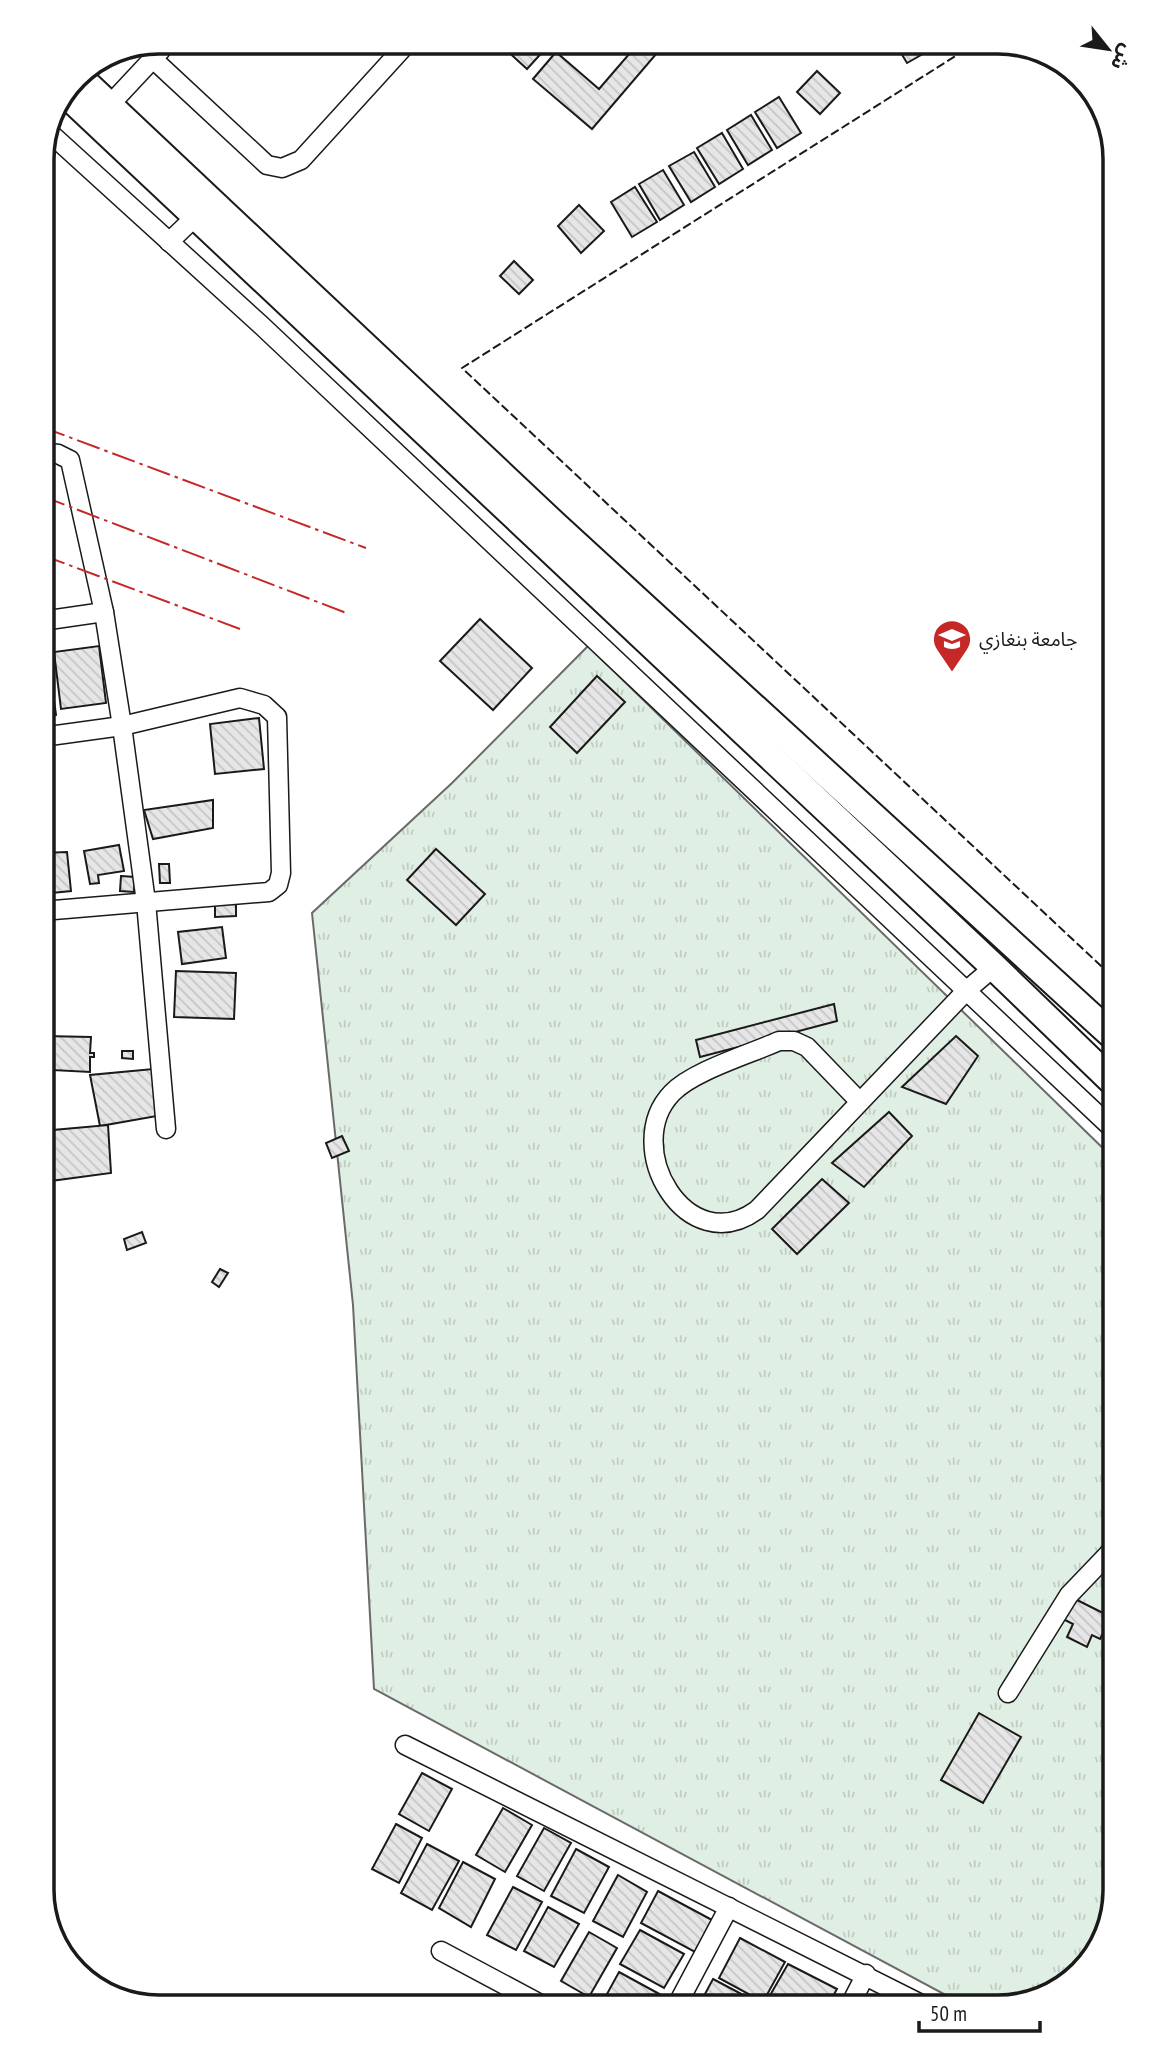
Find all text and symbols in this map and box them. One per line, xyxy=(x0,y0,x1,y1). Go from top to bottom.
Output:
north arrow xyxy=(1073,14,1143,84)
text: ش xyxy=(1106,40,1140,75)
school or university icon: جامعة بنغازي xyxy=(931,618,973,673)
place label: جامعة بنغازي xyxy=(979,627,1077,654)
scale bar xyxy=(919,1990,1040,2034)
text: 50 m xyxy=(930,2000,967,2027)

